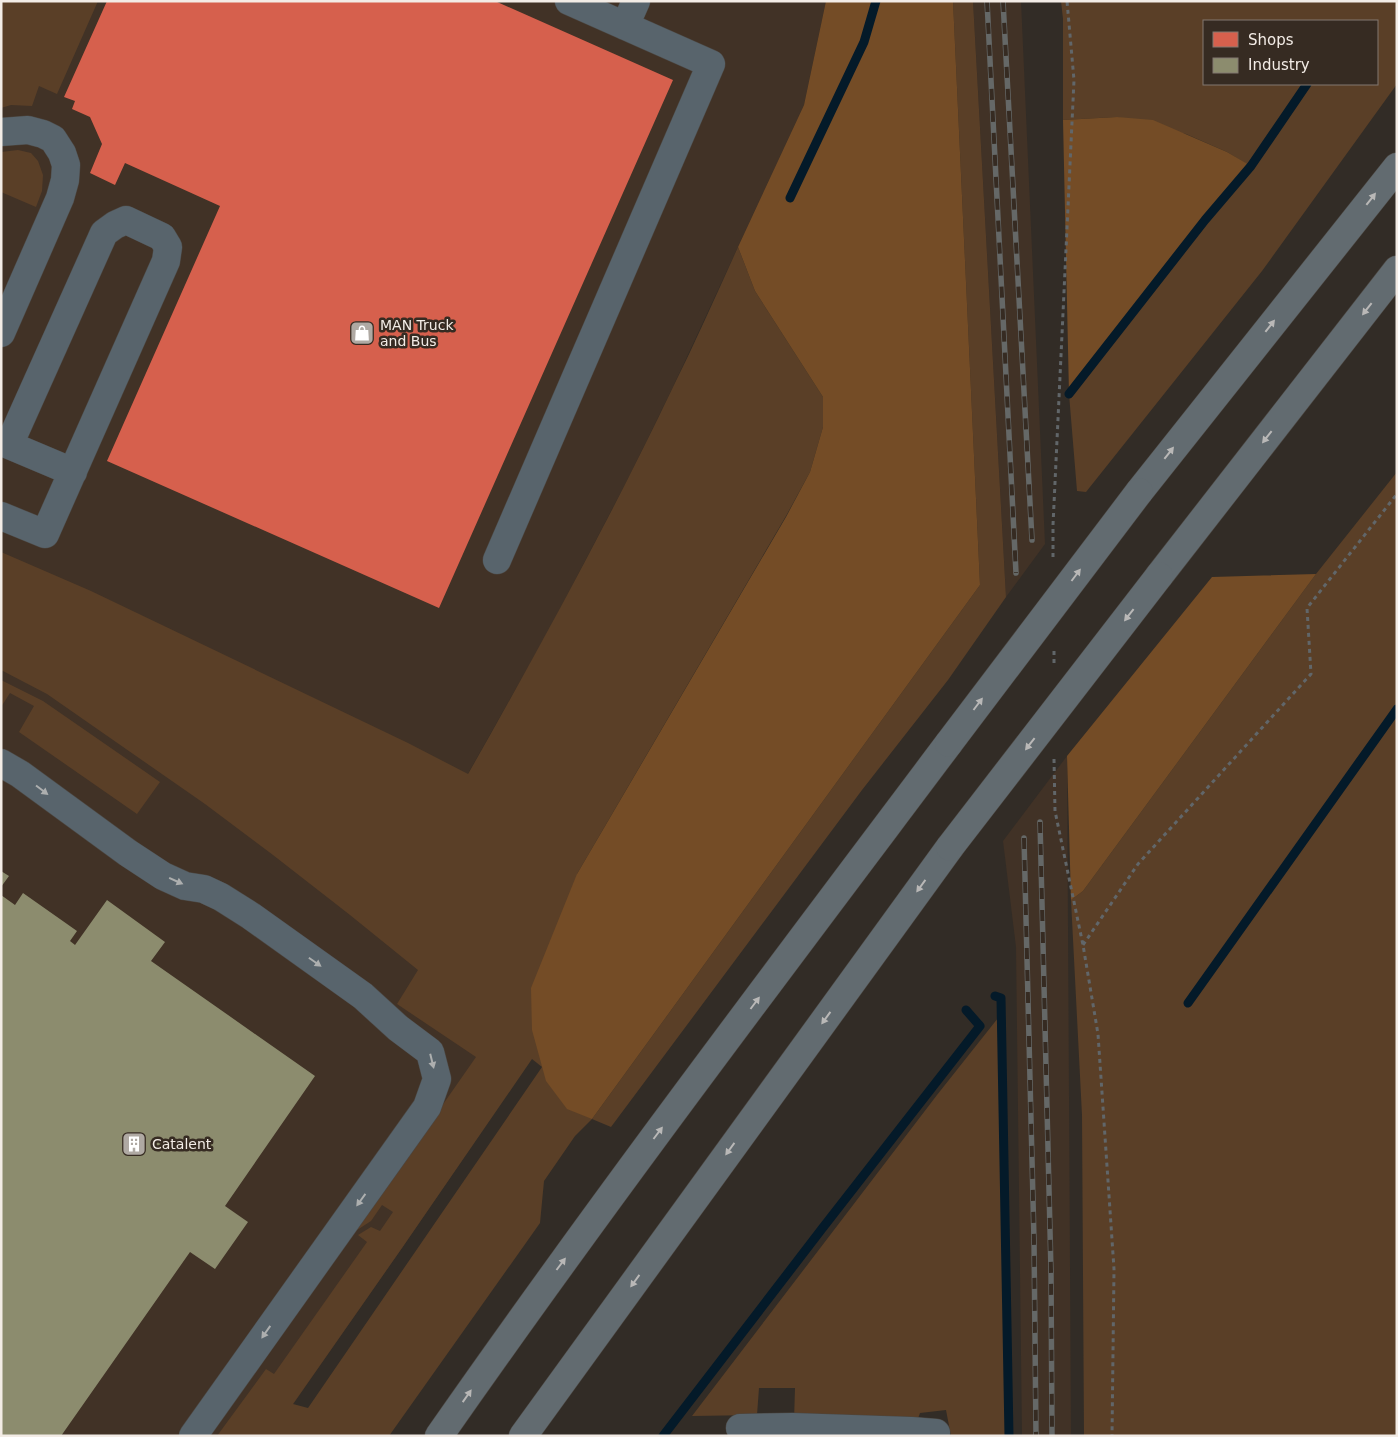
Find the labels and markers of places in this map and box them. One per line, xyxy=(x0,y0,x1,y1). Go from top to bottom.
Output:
place label: MAN Truck and Bus xyxy=(380,317,454,349)
shop icon: MAN Truck and Bus xyxy=(349,320,375,346)
building icon: Catalent xyxy=(121,1131,147,1157)
place label: Catalent xyxy=(152,1136,212,1152)

